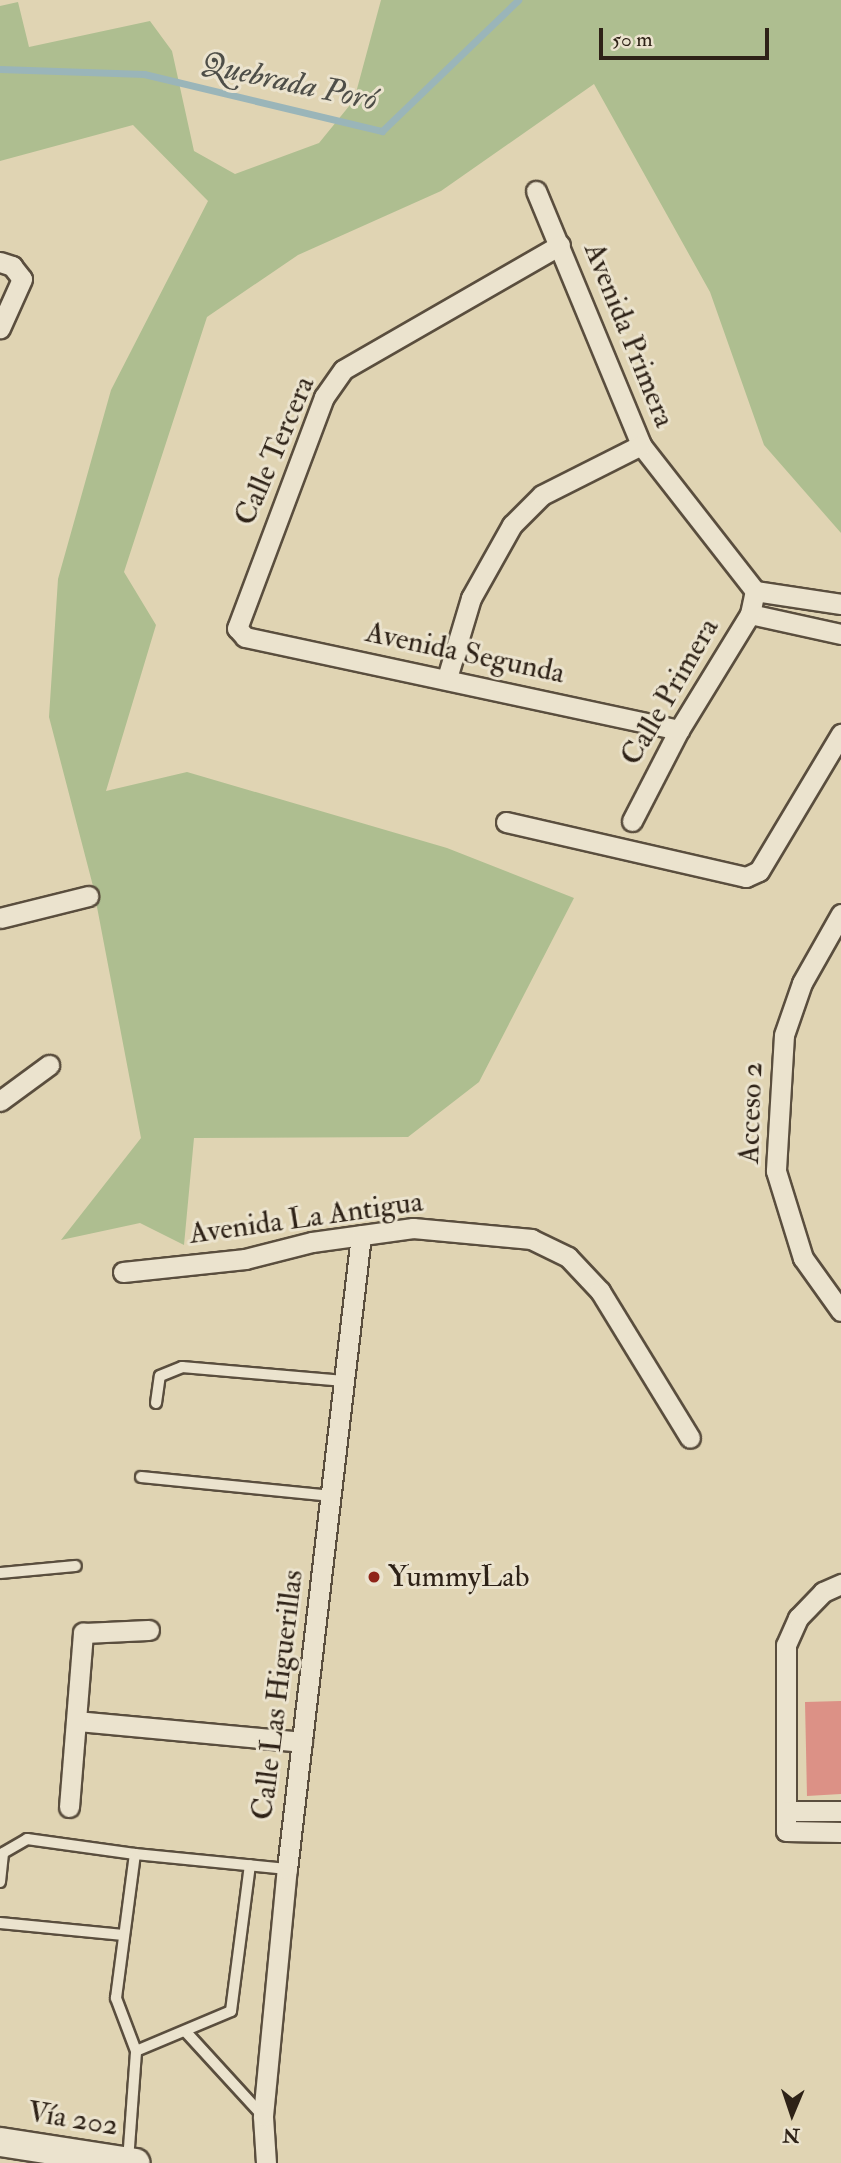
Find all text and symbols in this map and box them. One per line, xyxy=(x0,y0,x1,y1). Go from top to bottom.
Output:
scale bar xyxy=(603,14,773,58)
text: 50 m xyxy=(612,26,653,53)
water label: Quebrada Poró xyxy=(197,45,381,119)
street label: Avenida Primera xyxy=(576,237,682,433)
street label: Calle Tercera xyxy=(227,371,323,531)
street label: Calle Primera xyxy=(613,612,727,772)
street label: Avenida Segunda xyxy=(362,614,568,692)
street label: Acceso 2 xyxy=(731,1061,771,1165)
street label: Avenida La Antigua xyxy=(187,1184,425,1252)
place label: YummyLab xyxy=(388,1559,529,1595)
street label: Calle Las Higuerillas xyxy=(245,1568,311,1822)
marker: YummyLab xyxy=(366,1569,382,1585)
north arrow xyxy=(757,2079,827,2149)
street label: Vía 202 xyxy=(25,2094,121,2144)
text: N xyxy=(782,2123,800,2147)

